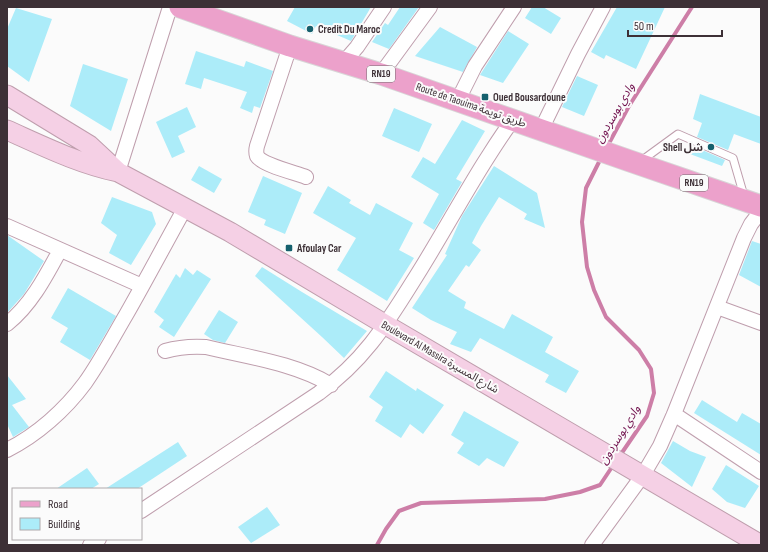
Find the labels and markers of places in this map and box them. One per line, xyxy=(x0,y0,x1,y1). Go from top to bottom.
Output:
place label: Credit Du Maroc xyxy=(318,23,381,36)
marker: Credit Du Maroc xyxy=(305,24,315,34)
place label: Oued Bousardoune xyxy=(493,91,566,104)
marker: Oued Bousardoune xyxy=(480,92,490,102)
place label: Shell شل xyxy=(663,141,703,154)
marker: Shell شل xyxy=(706,142,716,152)
place label: Afoulay Car xyxy=(296,242,342,255)
marker: Afoulay Car xyxy=(284,243,294,253)

